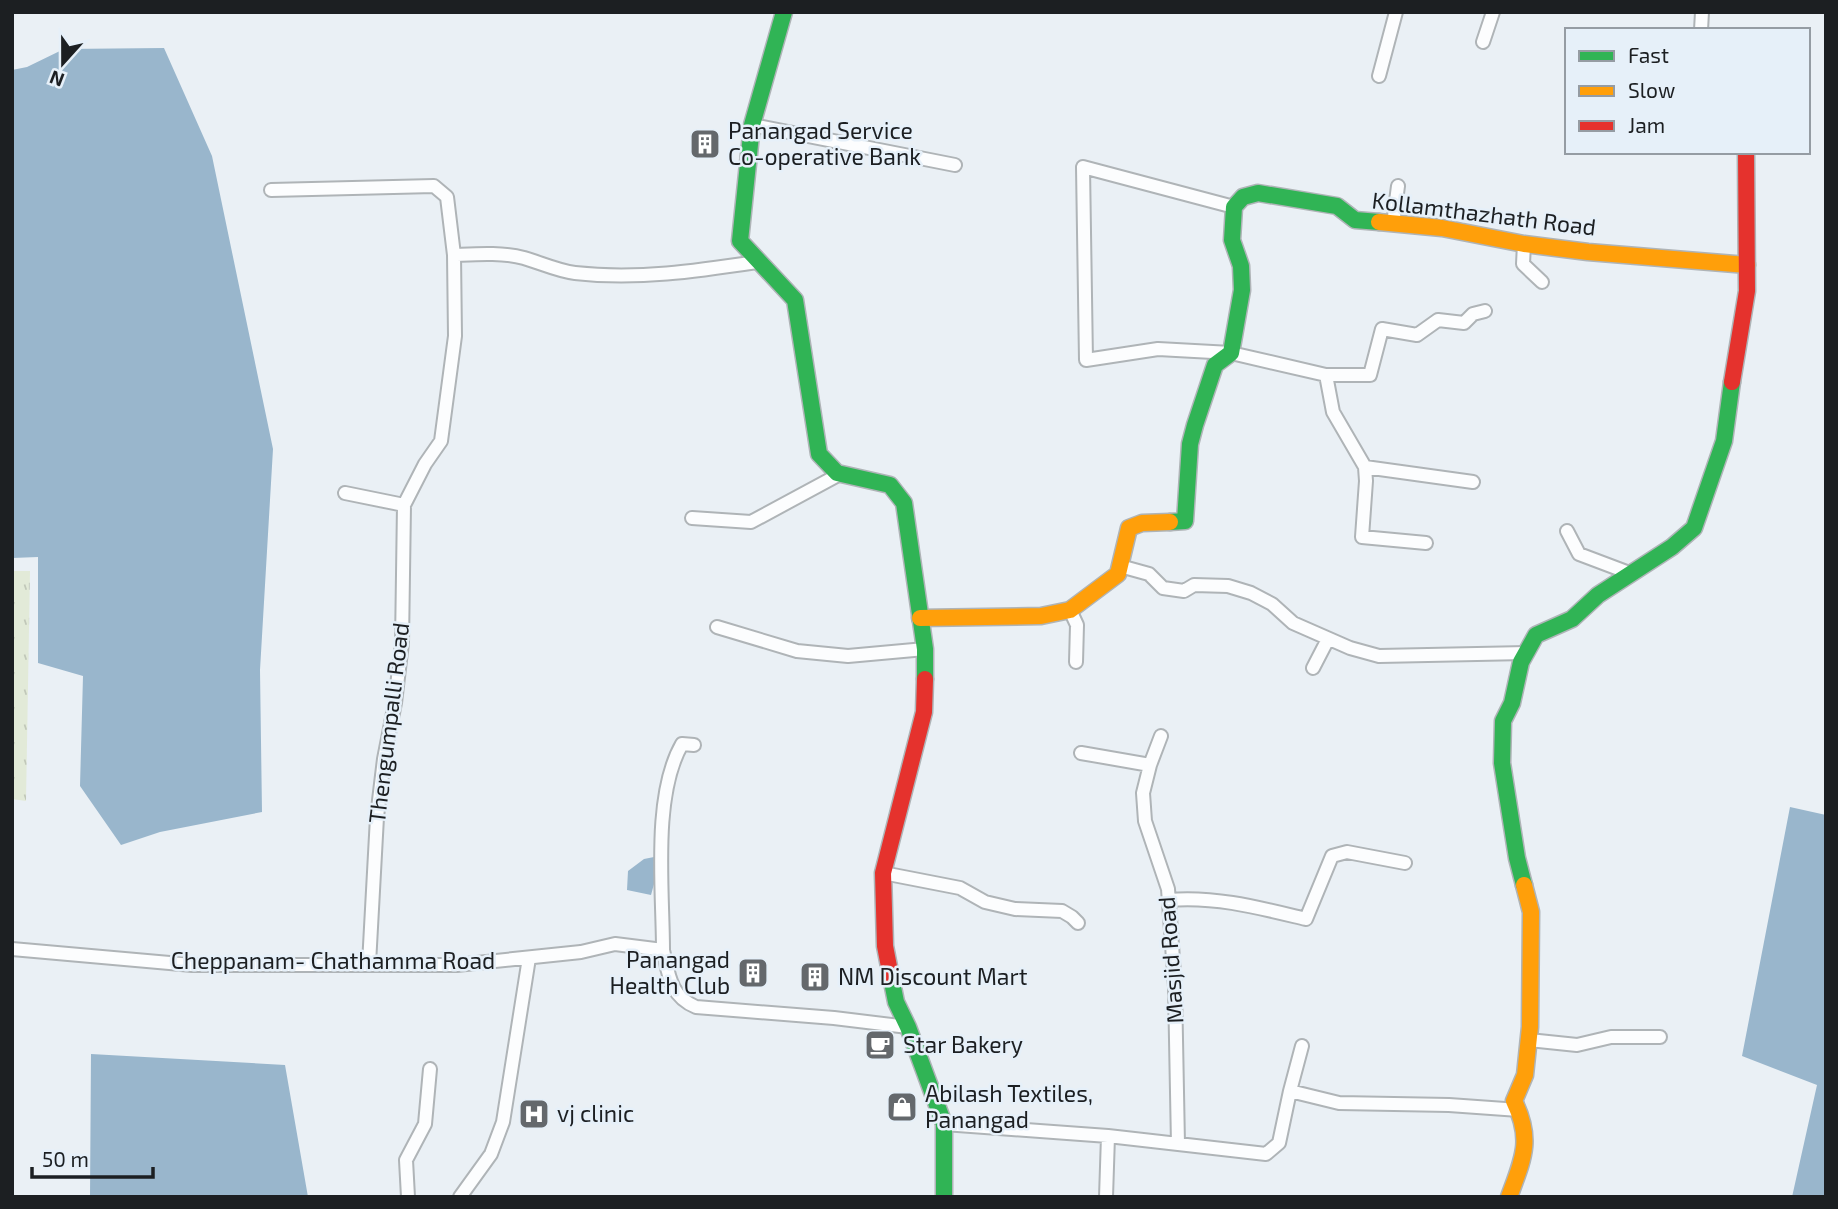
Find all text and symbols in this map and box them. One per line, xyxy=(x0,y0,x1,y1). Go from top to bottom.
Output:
north arrow xyxy=(28,28,98,98)
legend xyxy=(1565,28,1810,154)
text: Fast xyxy=(1628,42,1669,67)
text: N xyxy=(46,66,67,93)
text: Slow xyxy=(1628,77,1675,102)
text: Jam xyxy=(1628,112,1665,137)
place label: Panangad Service Co-operative Bank xyxy=(728,116,921,170)
building icon: Panangad Service Co-operative Bank xyxy=(688,127,722,161)
street label: Kollamthazhath Road xyxy=(1371,185,1598,241)
street label: Thengumpalli Road xyxy=(362,621,414,825)
street label: Masjid Road xyxy=(1152,896,1188,1025)
place label: Panangad Health Club xyxy=(610,945,730,999)
street label: Cheppanam- Chathamma Road xyxy=(171,946,495,974)
building icon: Panangad Health Club xyxy=(736,956,770,990)
building icon: NM Discount Mart xyxy=(798,960,832,994)
place label: NM Discount Mart xyxy=(838,962,1028,990)
cafe icon: Star Bakery xyxy=(863,1028,897,1062)
place label: Star Bakery xyxy=(903,1030,1023,1058)
place label: Abilash Textiles, Panangad xyxy=(925,1079,1093,1133)
shop icon: Abilash Textiles, Panangad xyxy=(885,1090,919,1124)
hospital icon: vj clinic xyxy=(517,1097,551,1131)
place label: vj clinic xyxy=(557,1099,634,1127)
scale bar xyxy=(32,1136,152,1180)
text: 50 m xyxy=(42,1146,89,1171)

